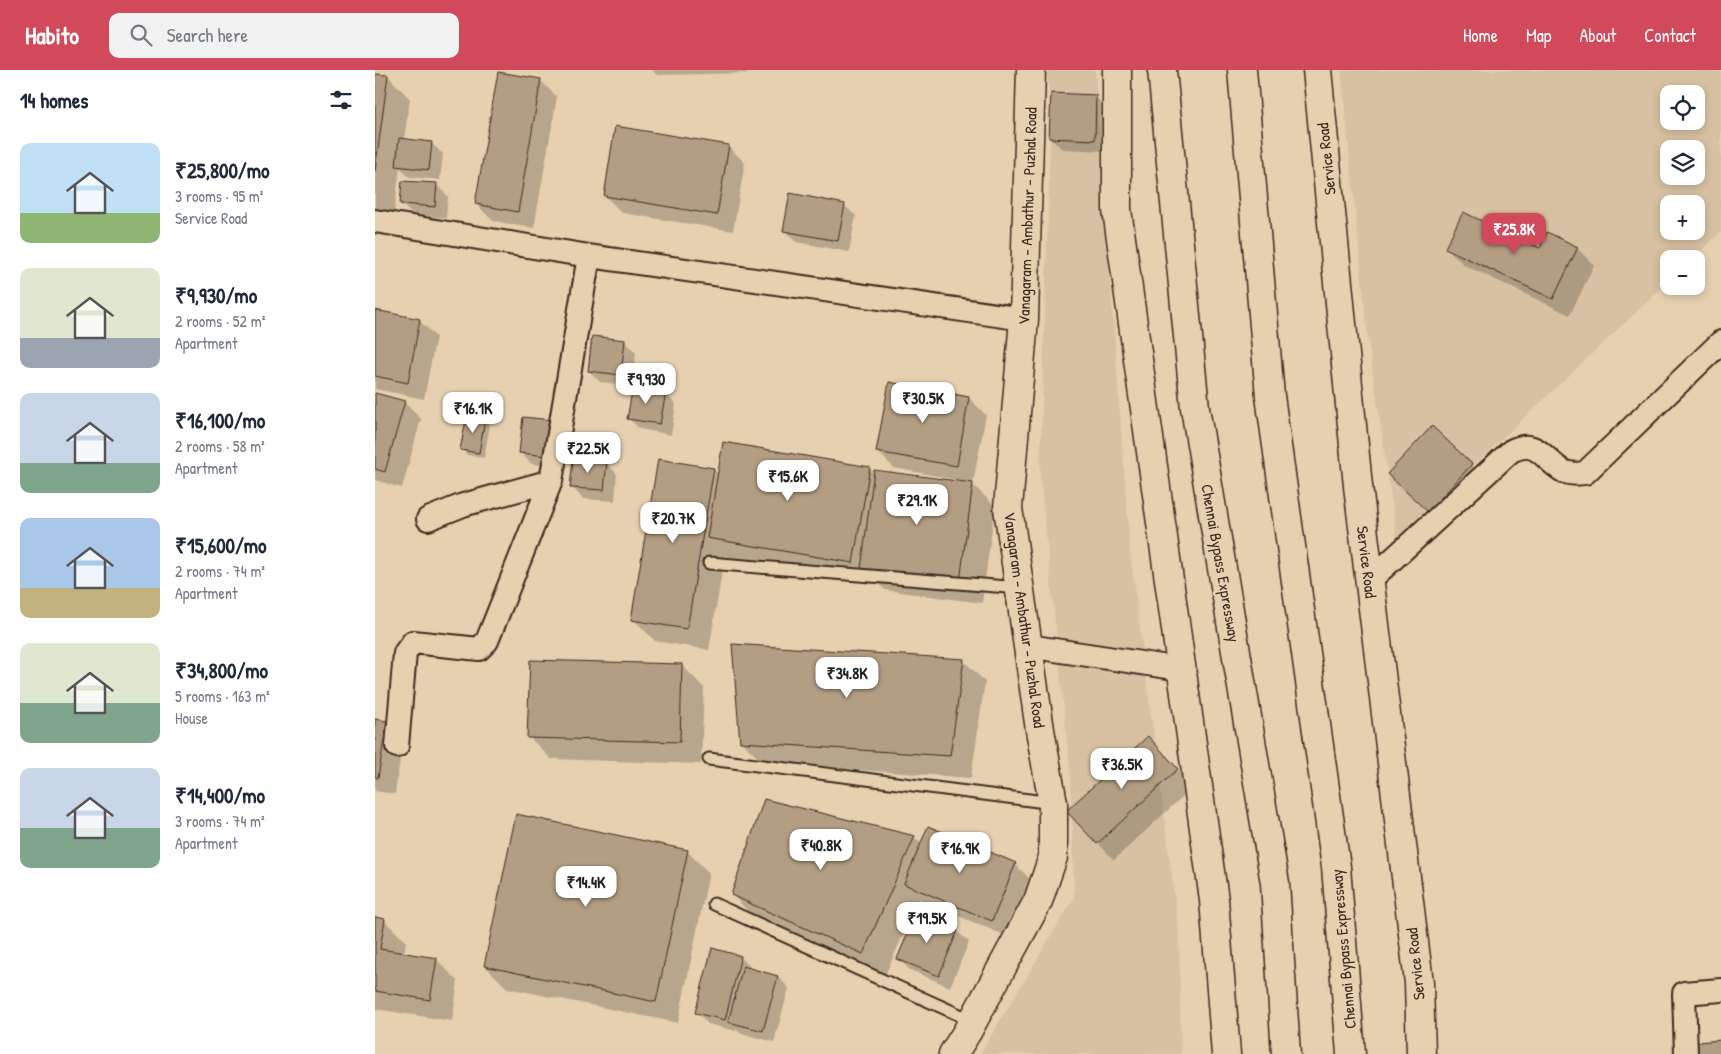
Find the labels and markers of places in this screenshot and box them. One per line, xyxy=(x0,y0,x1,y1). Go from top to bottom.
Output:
pin: ₹25.8K xyxy=(1473,212,1555,255)
pin: ₹9,930 xyxy=(605,362,687,405)
pin: ₹30.5K xyxy=(882,382,964,424)
pin: ₹16.1K xyxy=(432,392,514,434)
pin: ₹22.5K xyxy=(547,432,629,474)
pin: ₹15.6K xyxy=(747,460,829,502)
pin: ₹29.1K xyxy=(876,484,958,526)
pin: ₹20.7K xyxy=(632,502,714,544)
pin: ₹34.8K xyxy=(806,656,888,699)
pin: ₹36.5K xyxy=(1081,748,1163,790)
pin: ₹40.8K xyxy=(780,828,862,871)
pin: ₹16.9K xyxy=(919,832,1001,874)
pin: ₹14.4K xyxy=(545,866,627,908)
pin: ₹19.5K xyxy=(886,902,968,944)

